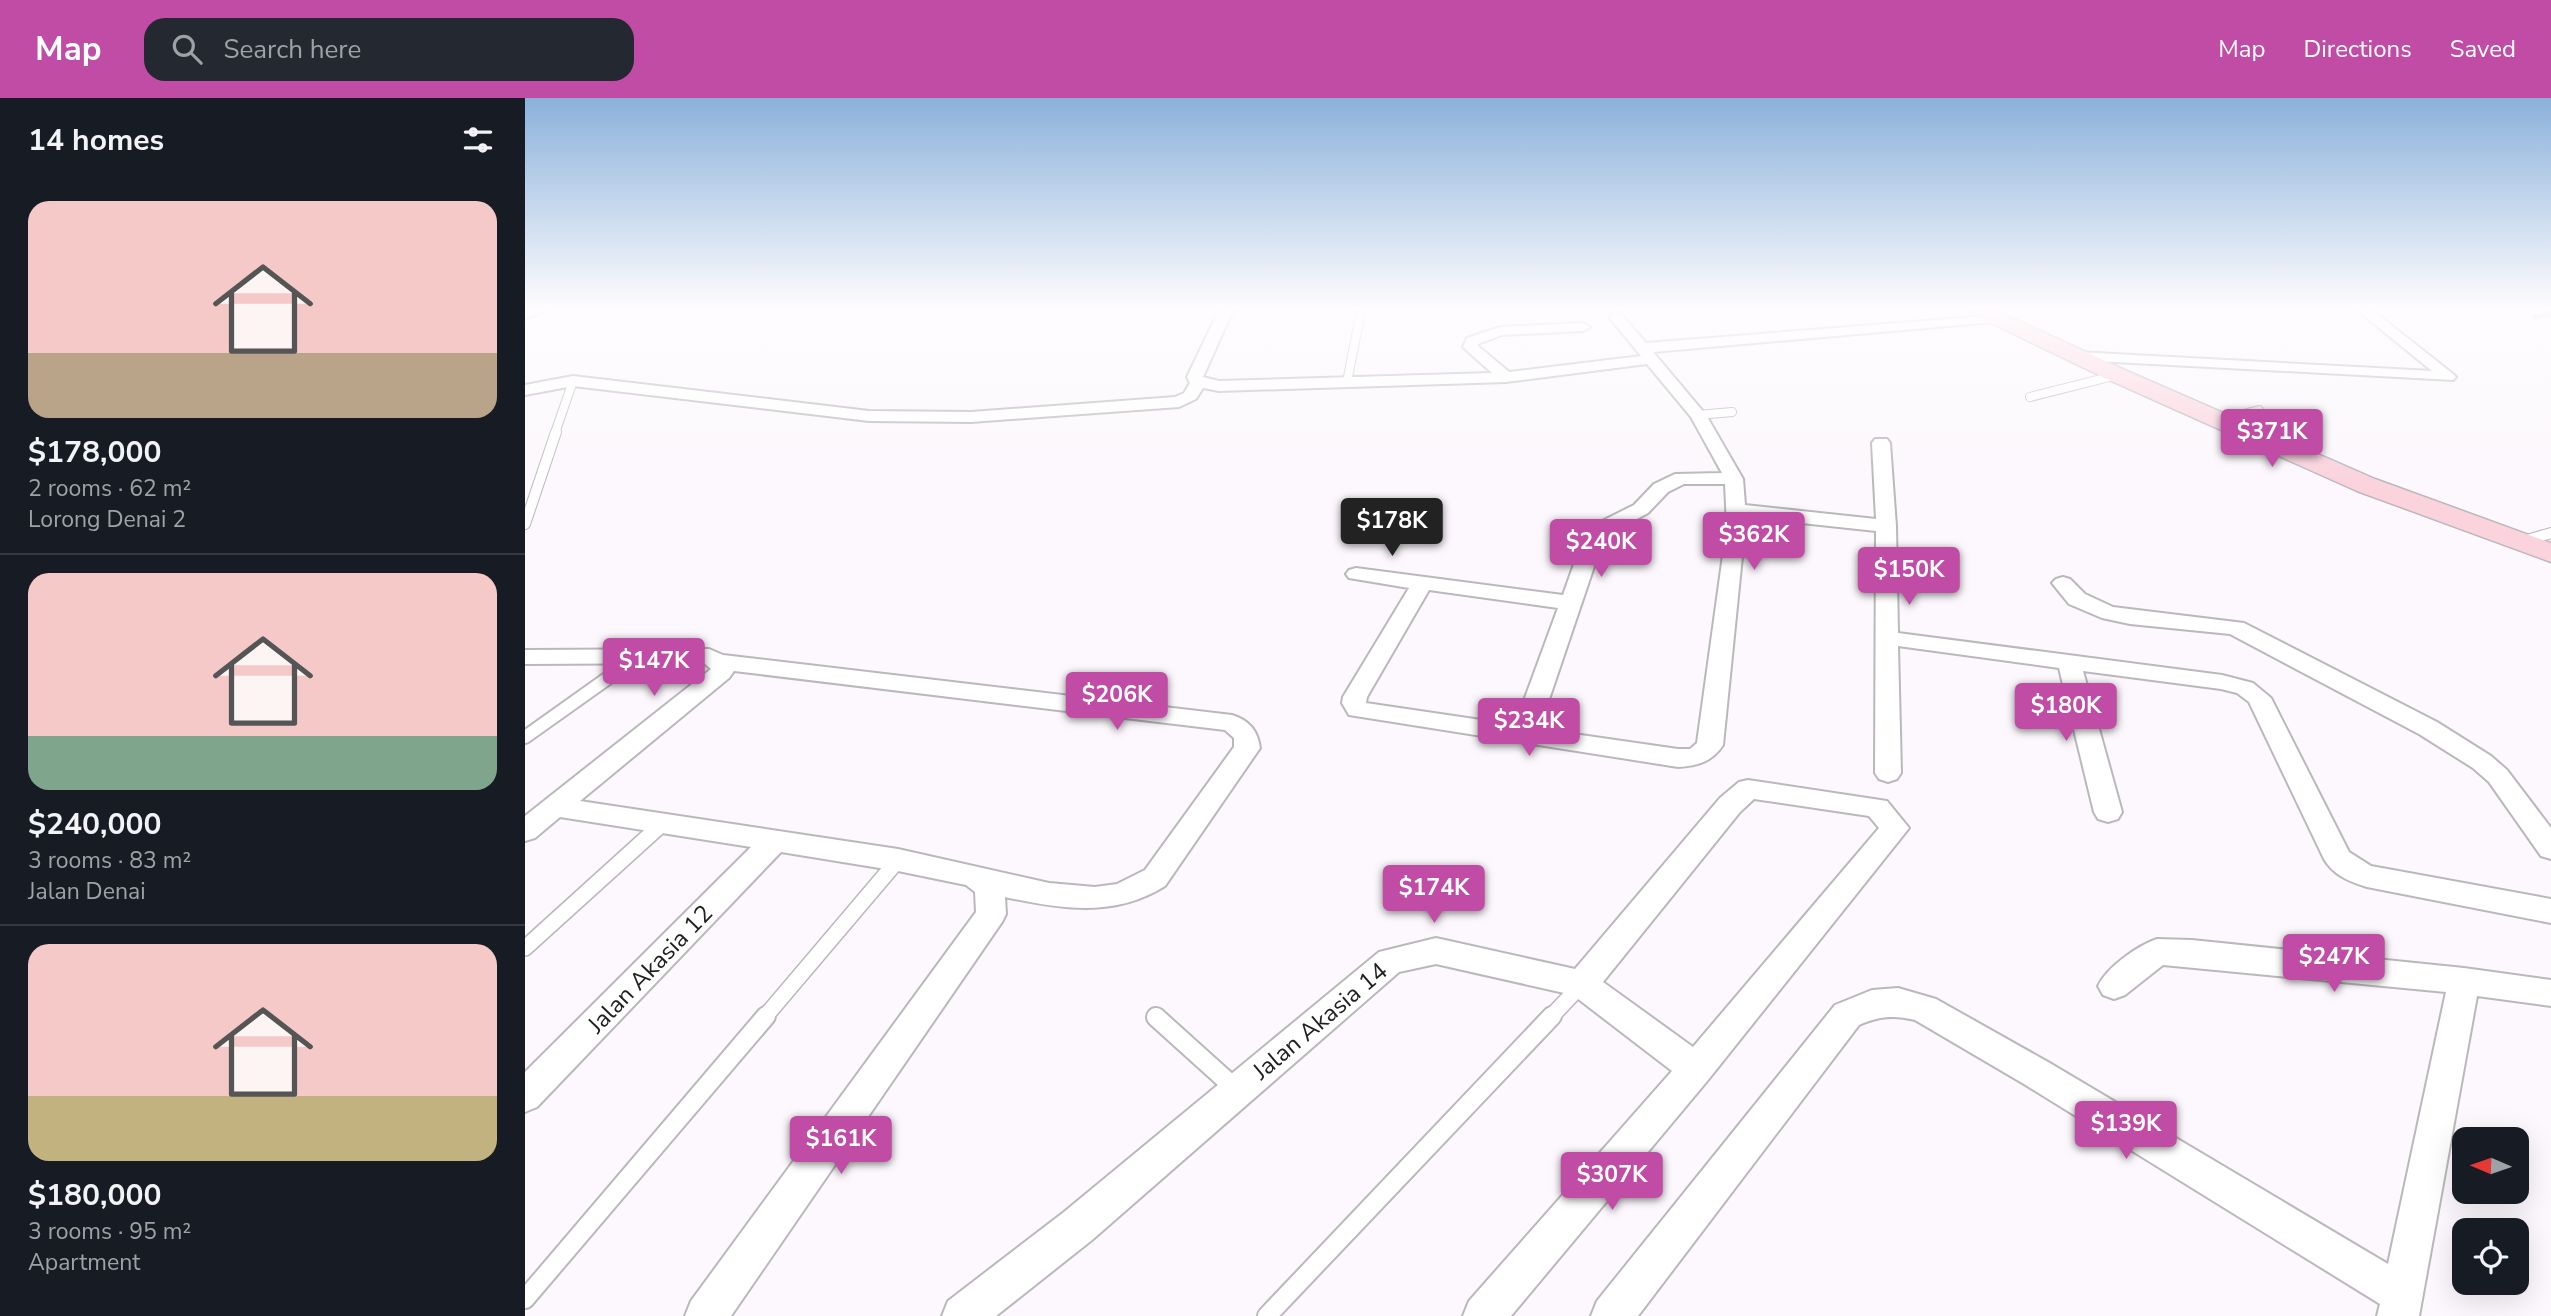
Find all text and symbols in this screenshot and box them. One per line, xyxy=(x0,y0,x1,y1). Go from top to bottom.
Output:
search box xyxy=(144,18,634,81)
text: Map xyxy=(35,27,102,72)
icon: search xyxy=(168,30,206,68)
text: Search here xyxy=(224,32,361,67)
text: Map xyxy=(2218,33,2265,65)
text: Directions xyxy=(2303,33,2412,65)
text: Saved xyxy=(2450,33,2516,65)
text: 14 homes xyxy=(28,120,164,161)
icon: filters xyxy=(459,121,497,159)
icon: home xyxy=(200,246,326,372)
pin: $371K xyxy=(2223,410,2321,469)
text: $371K xyxy=(2237,416,2307,447)
text: $178,000 xyxy=(28,432,161,473)
text: 2 rooms · 62 m² xyxy=(28,473,191,504)
pin: $178K xyxy=(1343,498,1441,558)
text: Lorong Denai 2 xyxy=(28,504,186,535)
text: $178K xyxy=(1357,505,1427,536)
pin: $362K xyxy=(1705,512,1803,572)
pin: $240K xyxy=(1552,519,1650,579)
text: $362K xyxy=(1719,519,1789,550)
text: $240K xyxy=(1566,526,1636,557)
pin: $150K xyxy=(1860,547,1958,607)
text: $150K xyxy=(1874,554,1944,585)
icon: home xyxy=(200,618,326,744)
pin: $147K xyxy=(605,638,703,698)
text: $147K xyxy=(619,645,689,676)
pin: $206K xyxy=(1068,672,1166,732)
text: $206K xyxy=(1082,679,1152,710)
pin: $180K xyxy=(2017,684,2115,743)
text: $180K xyxy=(2031,690,2101,721)
pin: $234K xyxy=(1480,698,1578,758)
text: $234K xyxy=(1494,705,1564,736)
text: $240,000 xyxy=(28,804,161,845)
text: 3 rooms · 83 m² xyxy=(28,845,191,876)
pin: $174K xyxy=(1385,866,1483,925)
text: $174K xyxy=(1399,872,1469,903)
text: Jalan Denai xyxy=(28,876,146,907)
street label: Jalan Akasia 12 xyxy=(580,898,720,1041)
pin: $247K xyxy=(2285,934,2383,994)
text: $247K xyxy=(2299,941,2369,972)
street label: Jalan Akasia 14 xyxy=(1245,955,1394,1088)
icon: home xyxy=(200,989,326,1115)
pin: $139K xyxy=(2077,1102,2175,1161)
text: $139K xyxy=(2091,1108,2161,1139)
pin: $161K xyxy=(792,1116,890,1176)
text: $161K xyxy=(806,1123,876,1154)
north arrow xyxy=(2452,1127,2529,1204)
map controls xyxy=(2452,1127,2529,1295)
pin: $307K xyxy=(1563,1152,1661,1212)
text: $307K xyxy=(1577,1159,1647,1190)
text: $180,000 xyxy=(28,1175,161,1216)
text: 3 rooms · 95 m² xyxy=(28,1216,191,1247)
button: locate xyxy=(2452,1218,2529,1295)
text: Apartment xyxy=(28,1247,140,1278)

